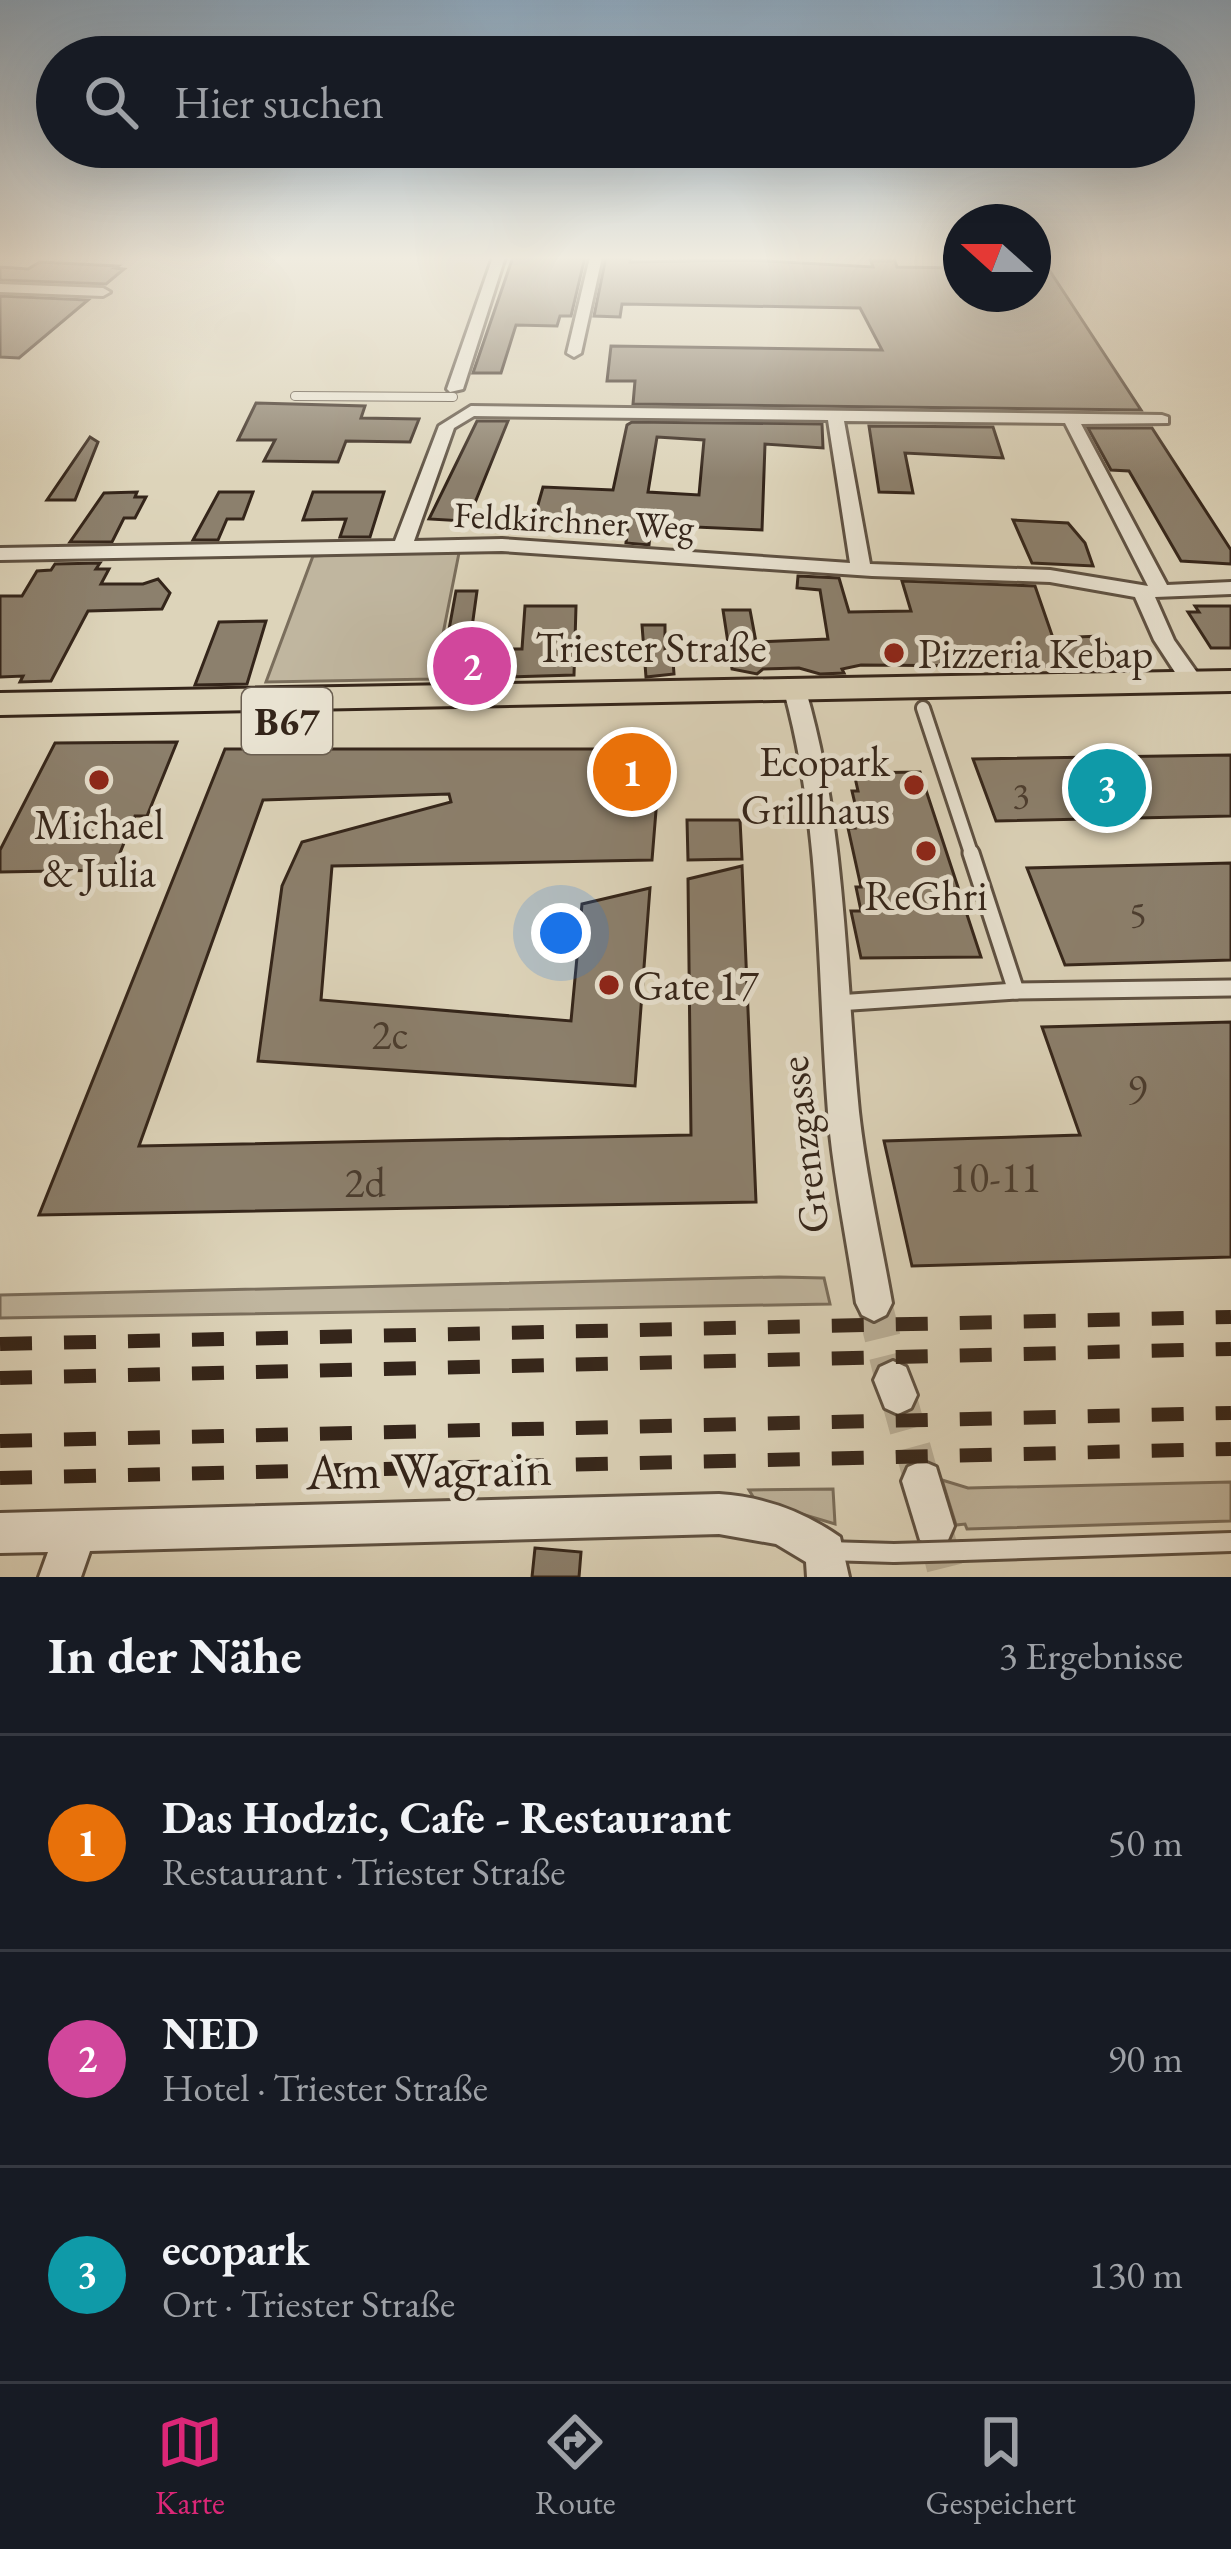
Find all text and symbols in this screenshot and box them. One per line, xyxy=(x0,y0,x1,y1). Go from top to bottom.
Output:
search box xyxy=(36,36,1195,168)
icon: search xyxy=(78,69,144,135)
text: Hier suchen xyxy=(174,73,384,131)
north arrow xyxy=(943,204,1051,312)
street label: Feldkirchner Weg xyxy=(453,491,696,550)
street label: Triester Straße xyxy=(535,620,767,675)
pin: 2 xyxy=(433,621,511,711)
place label: Pizzeria Kebap xyxy=(918,626,1153,681)
marker: Pizzeria Kebap xyxy=(881,640,907,666)
road number: B67 xyxy=(242,688,332,754)
pin: 1 xyxy=(593,727,671,817)
place label: Ecopark Grillhaus xyxy=(741,734,891,837)
pin: 3 xyxy=(1068,743,1146,833)
marker: Michael & Julia xyxy=(86,767,112,793)
marker: Ecopark Grillhaus xyxy=(901,772,927,798)
house number: 3 xyxy=(1012,772,1030,819)
place label: Michael & Julia xyxy=(34,797,164,900)
marker: ReGhri xyxy=(913,838,939,864)
place label: ReGhri xyxy=(865,868,987,923)
house number: 5 xyxy=(1129,891,1147,938)
your location xyxy=(531,903,591,963)
place label: Gate 17 xyxy=(633,958,760,1013)
marker: Gate 17 xyxy=(596,972,622,998)
house number: 2c xyxy=(371,1007,409,1062)
street label: Grenzgasse xyxy=(765,1053,842,1236)
house number: 9 xyxy=(1127,1062,1147,1117)
house number: 10-11 xyxy=(949,1150,1041,1205)
house number: 2d xyxy=(344,1155,386,1210)
street label: Am Wagrain xyxy=(304,1434,553,1504)
text: In der Nähe xyxy=(48,1622,302,1688)
text: 3 Ergebnisse xyxy=(999,1630,1183,1681)
text: Das Hodzic, Cafe - Restaurant xyxy=(162,1788,731,1846)
text: 1 xyxy=(77,1817,97,1868)
text: 50 m xyxy=(1107,1817,1183,1868)
text: Restaurant · Triester Straße xyxy=(162,1846,566,1897)
text: NED xyxy=(162,2004,259,2062)
text: 2 xyxy=(77,2033,97,2084)
text: 90 m xyxy=(1107,2033,1183,2084)
text: Hotel · Triester Straße xyxy=(162,2062,488,2113)
text: ecopark xyxy=(162,2220,309,2278)
text: 3 xyxy=(77,2249,97,2300)
text: 130 m xyxy=(1089,2249,1183,2300)
text: Ort · Triester Straße xyxy=(162,2278,455,2329)
tab: Karte xyxy=(155,2409,225,2524)
tab: Route xyxy=(535,2409,616,2524)
tab: Gespeichert xyxy=(926,2409,1076,2524)

